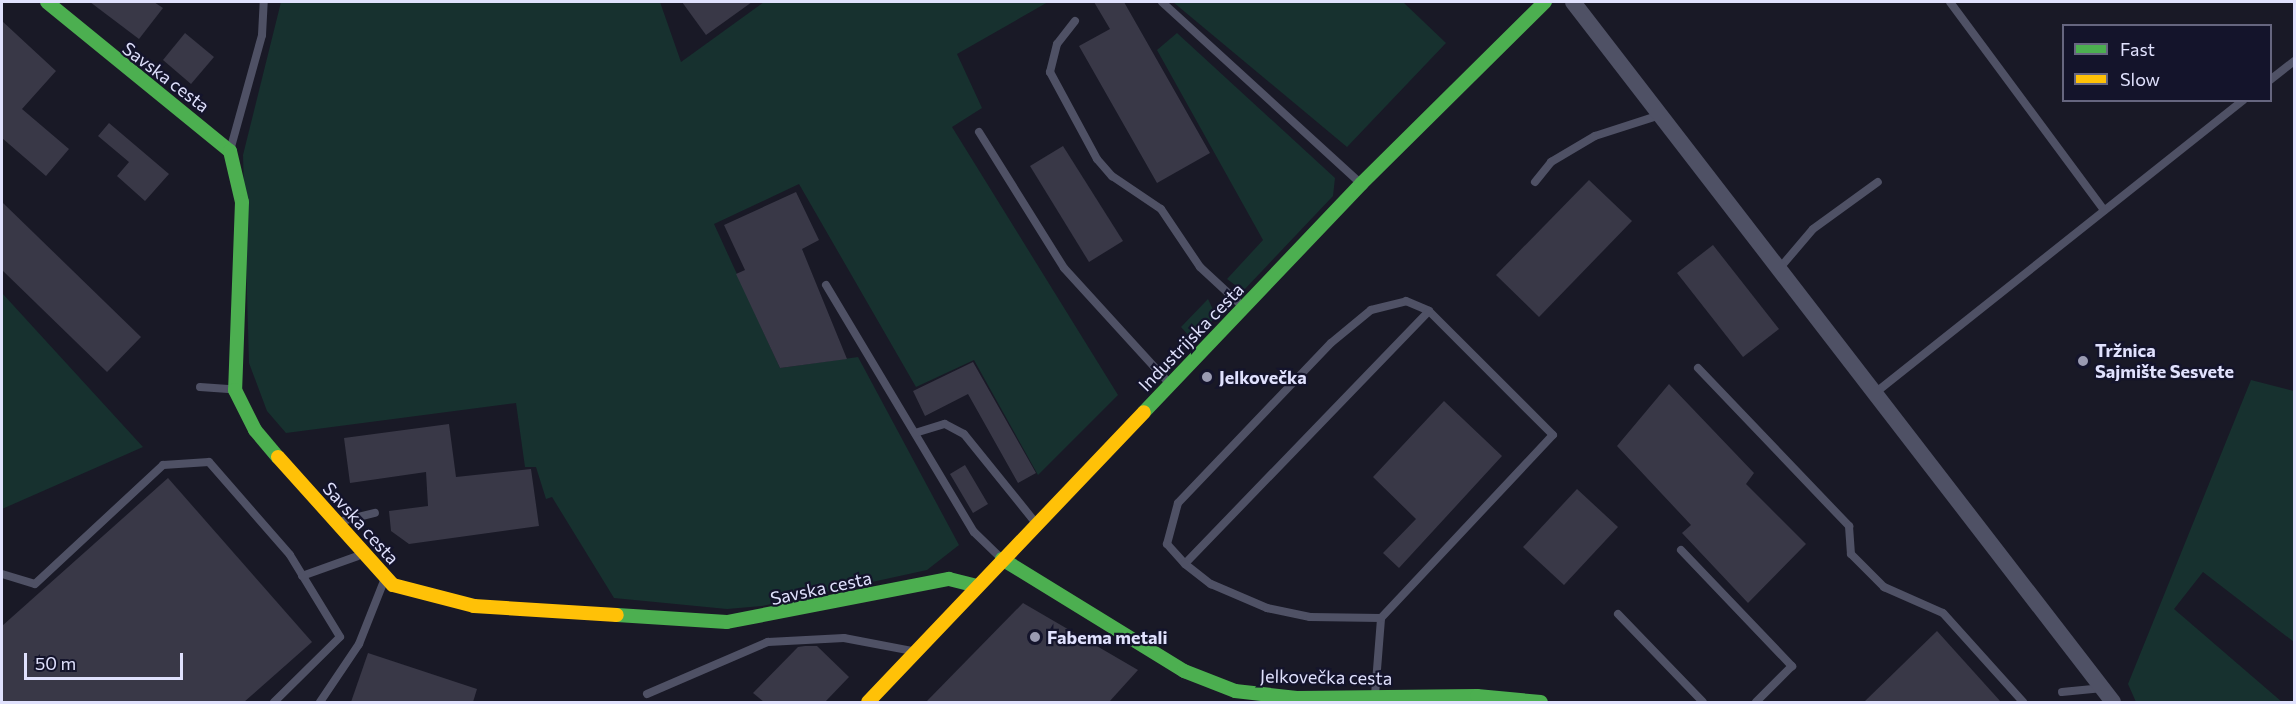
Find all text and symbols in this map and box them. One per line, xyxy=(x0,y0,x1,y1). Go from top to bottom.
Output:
legend xyxy=(2062,24,2272,102)
street label: Savska cesta xyxy=(118,37,214,117)
text: Fast xyxy=(2120,38,2155,60)
text: Slow xyxy=(2120,68,2160,90)
street label: Industrijska cesta xyxy=(1134,278,1248,396)
place label: Tržnica Sajmište Sesvete xyxy=(2095,340,2234,382)
marker: Tržnica Sajmište Sesvete xyxy=(2076,354,2090,368)
place label: Jelkovečka xyxy=(1219,366,1307,388)
marker: Jelkovečka xyxy=(1200,370,1214,384)
street label: Savska cesta xyxy=(319,477,403,569)
street label: Savska cesta xyxy=(768,567,874,609)
place label: Fabema metali xyxy=(1047,626,1167,648)
marker: Fabema metali xyxy=(1028,630,1042,644)
scale bar xyxy=(27,641,186,679)
text: 50 m xyxy=(35,652,76,674)
street label: Jelkovečka cesta xyxy=(1260,665,1392,689)

